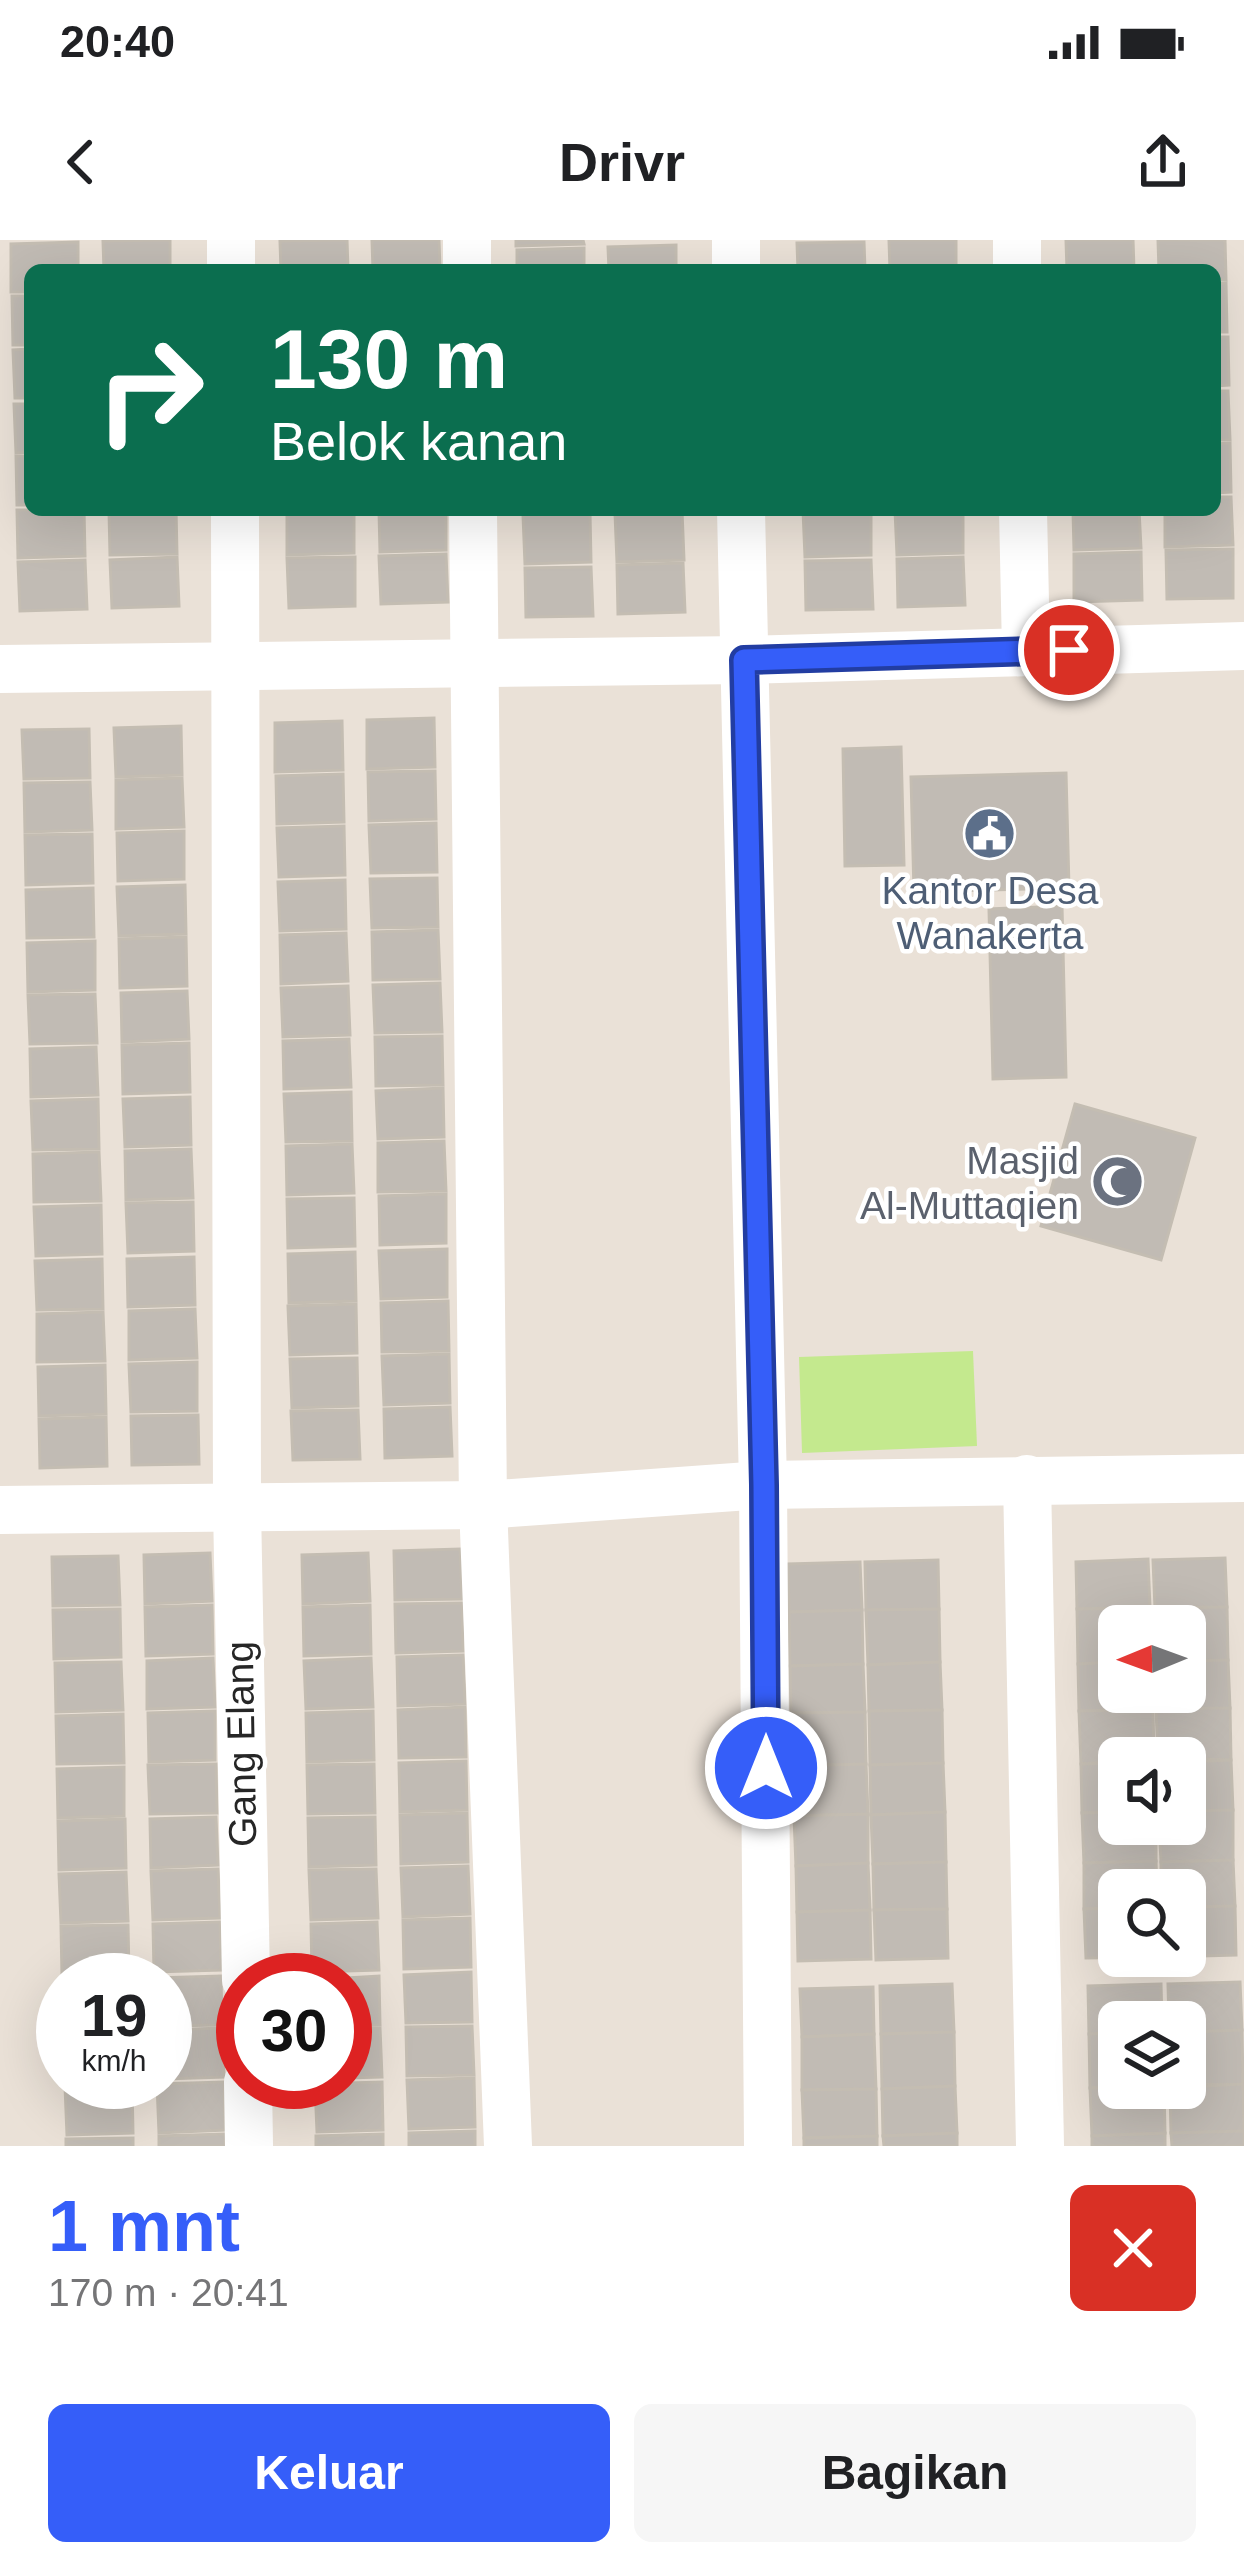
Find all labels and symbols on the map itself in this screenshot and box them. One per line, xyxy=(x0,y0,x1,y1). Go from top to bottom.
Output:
pin xyxy=(1018,599,1120,701)
public building icon: Kantor Desa Wanakerta xyxy=(962,805,1018,861)
place label: Kantor Desa Wanakerta xyxy=(882,869,1099,957)
place label: Masjid Al-Muttaqien xyxy=(860,1139,1079,1227)
mosque icon: Masjid Al-Muttaqien xyxy=(1090,1154,1146,1210)
north arrow xyxy=(1098,1605,1206,1713)
street label: Gang Elang xyxy=(218,1641,264,1847)
position arrow xyxy=(703,1705,829,1831)
speed limit sign: 30 xyxy=(216,1953,372,2109)

